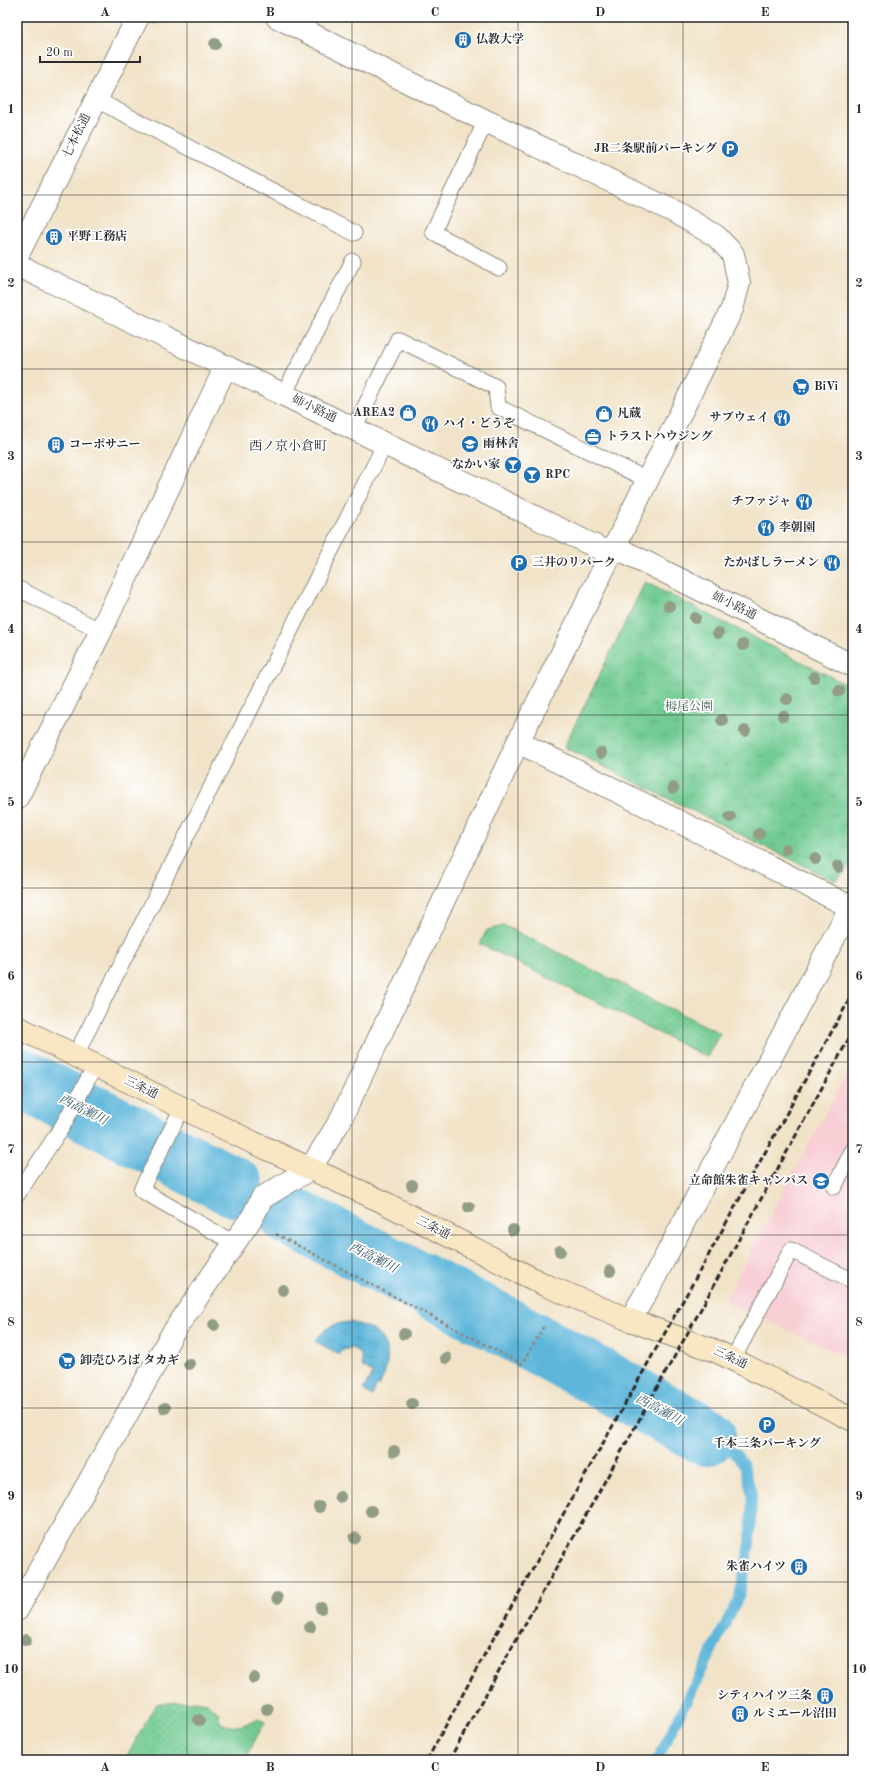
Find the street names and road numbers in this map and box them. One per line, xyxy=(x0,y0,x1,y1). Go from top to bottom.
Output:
street label: 七本松通 xyxy=(59,111,93,160)
street label: 姉小路通 xyxy=(290,391,339,425)
street label: 姉小路通 xyxy=(710,588,759,622)
street label: 三条通 xyxy=(122,1073,161,1101)
street label: 三条通 xyxy=(414,1213,453,1242)
street label: 三条通 xyxy=(711,1343,750,1371)

